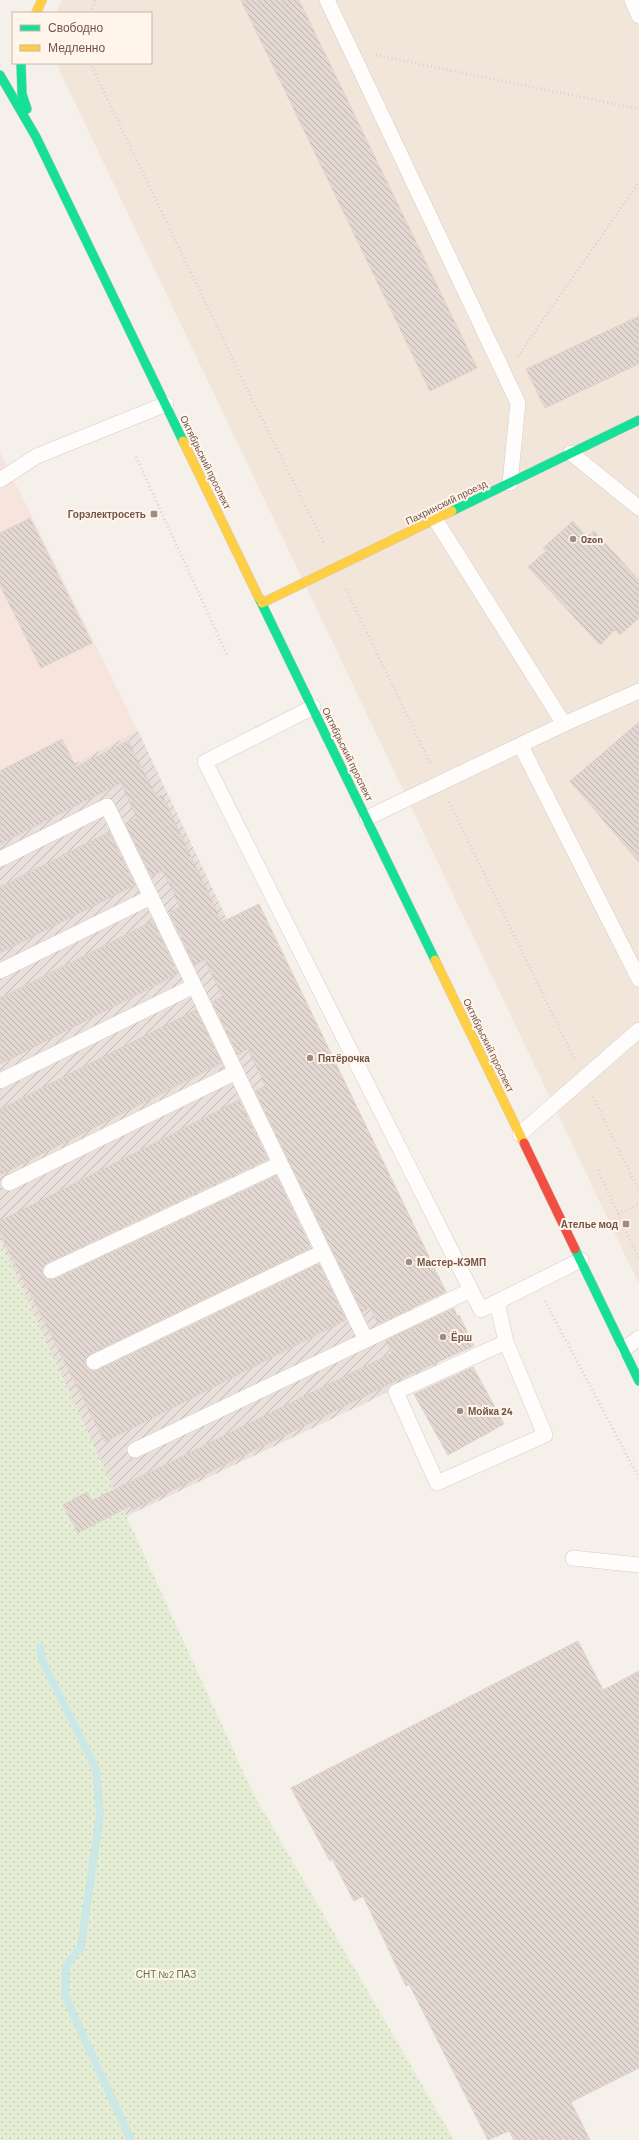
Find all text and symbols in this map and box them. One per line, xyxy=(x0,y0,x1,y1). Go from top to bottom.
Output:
legend xyxy=(12,12,152,64)
text: Свободно xyxy=(48,20,103,35)
text: Медленно xyxy=(48,40,105,55)
street label: Октябрьский проспект xyxy=(178,413,234,511)
street label: Пахринский проезд xyxy=(403,477,489,527)
place label: Горэлектросеть xyxy=(68,508,146,520)
marker: Горэлектросеть xyxy=(149,509,159,519)
place label: Ozon xyxy=(581,533,603,545)
marker: Ozon xyxy=(568,534,578,544)
street label: Октябрьский проспект xyxy=(320,705,376,803)
street label: Октябрьский проспект xyxy=(461,996,517,1094)
place label: Пятёрочка xyxy=(318,1052,370,1064)
marker: Пятёрочка xyxy=(305,1053,315,1063)
place label: Ателье мод xyxy=(561,1218,619,1230)
marker: Ателье мод xyxy=(621,1219,631,1229)
place label: Мастер-КЭМП xyxy=(417,1256,486,1268)
marker: Мастер-КЭМП xyxy=(404,1257,414,1267)
place label: Ёрш xyxy=(451,1331,472,1343)
marker: Ёрш xyxy=(438,1332,448,1342)
place label: Мойка 24 xyxy=(468,1405,513,1417)
marker: Мойка 24 xyxy=(455,1406,465,1416)
park label: СНТ №2 ПАЗ xyxy=(136,1968,196,1980)

